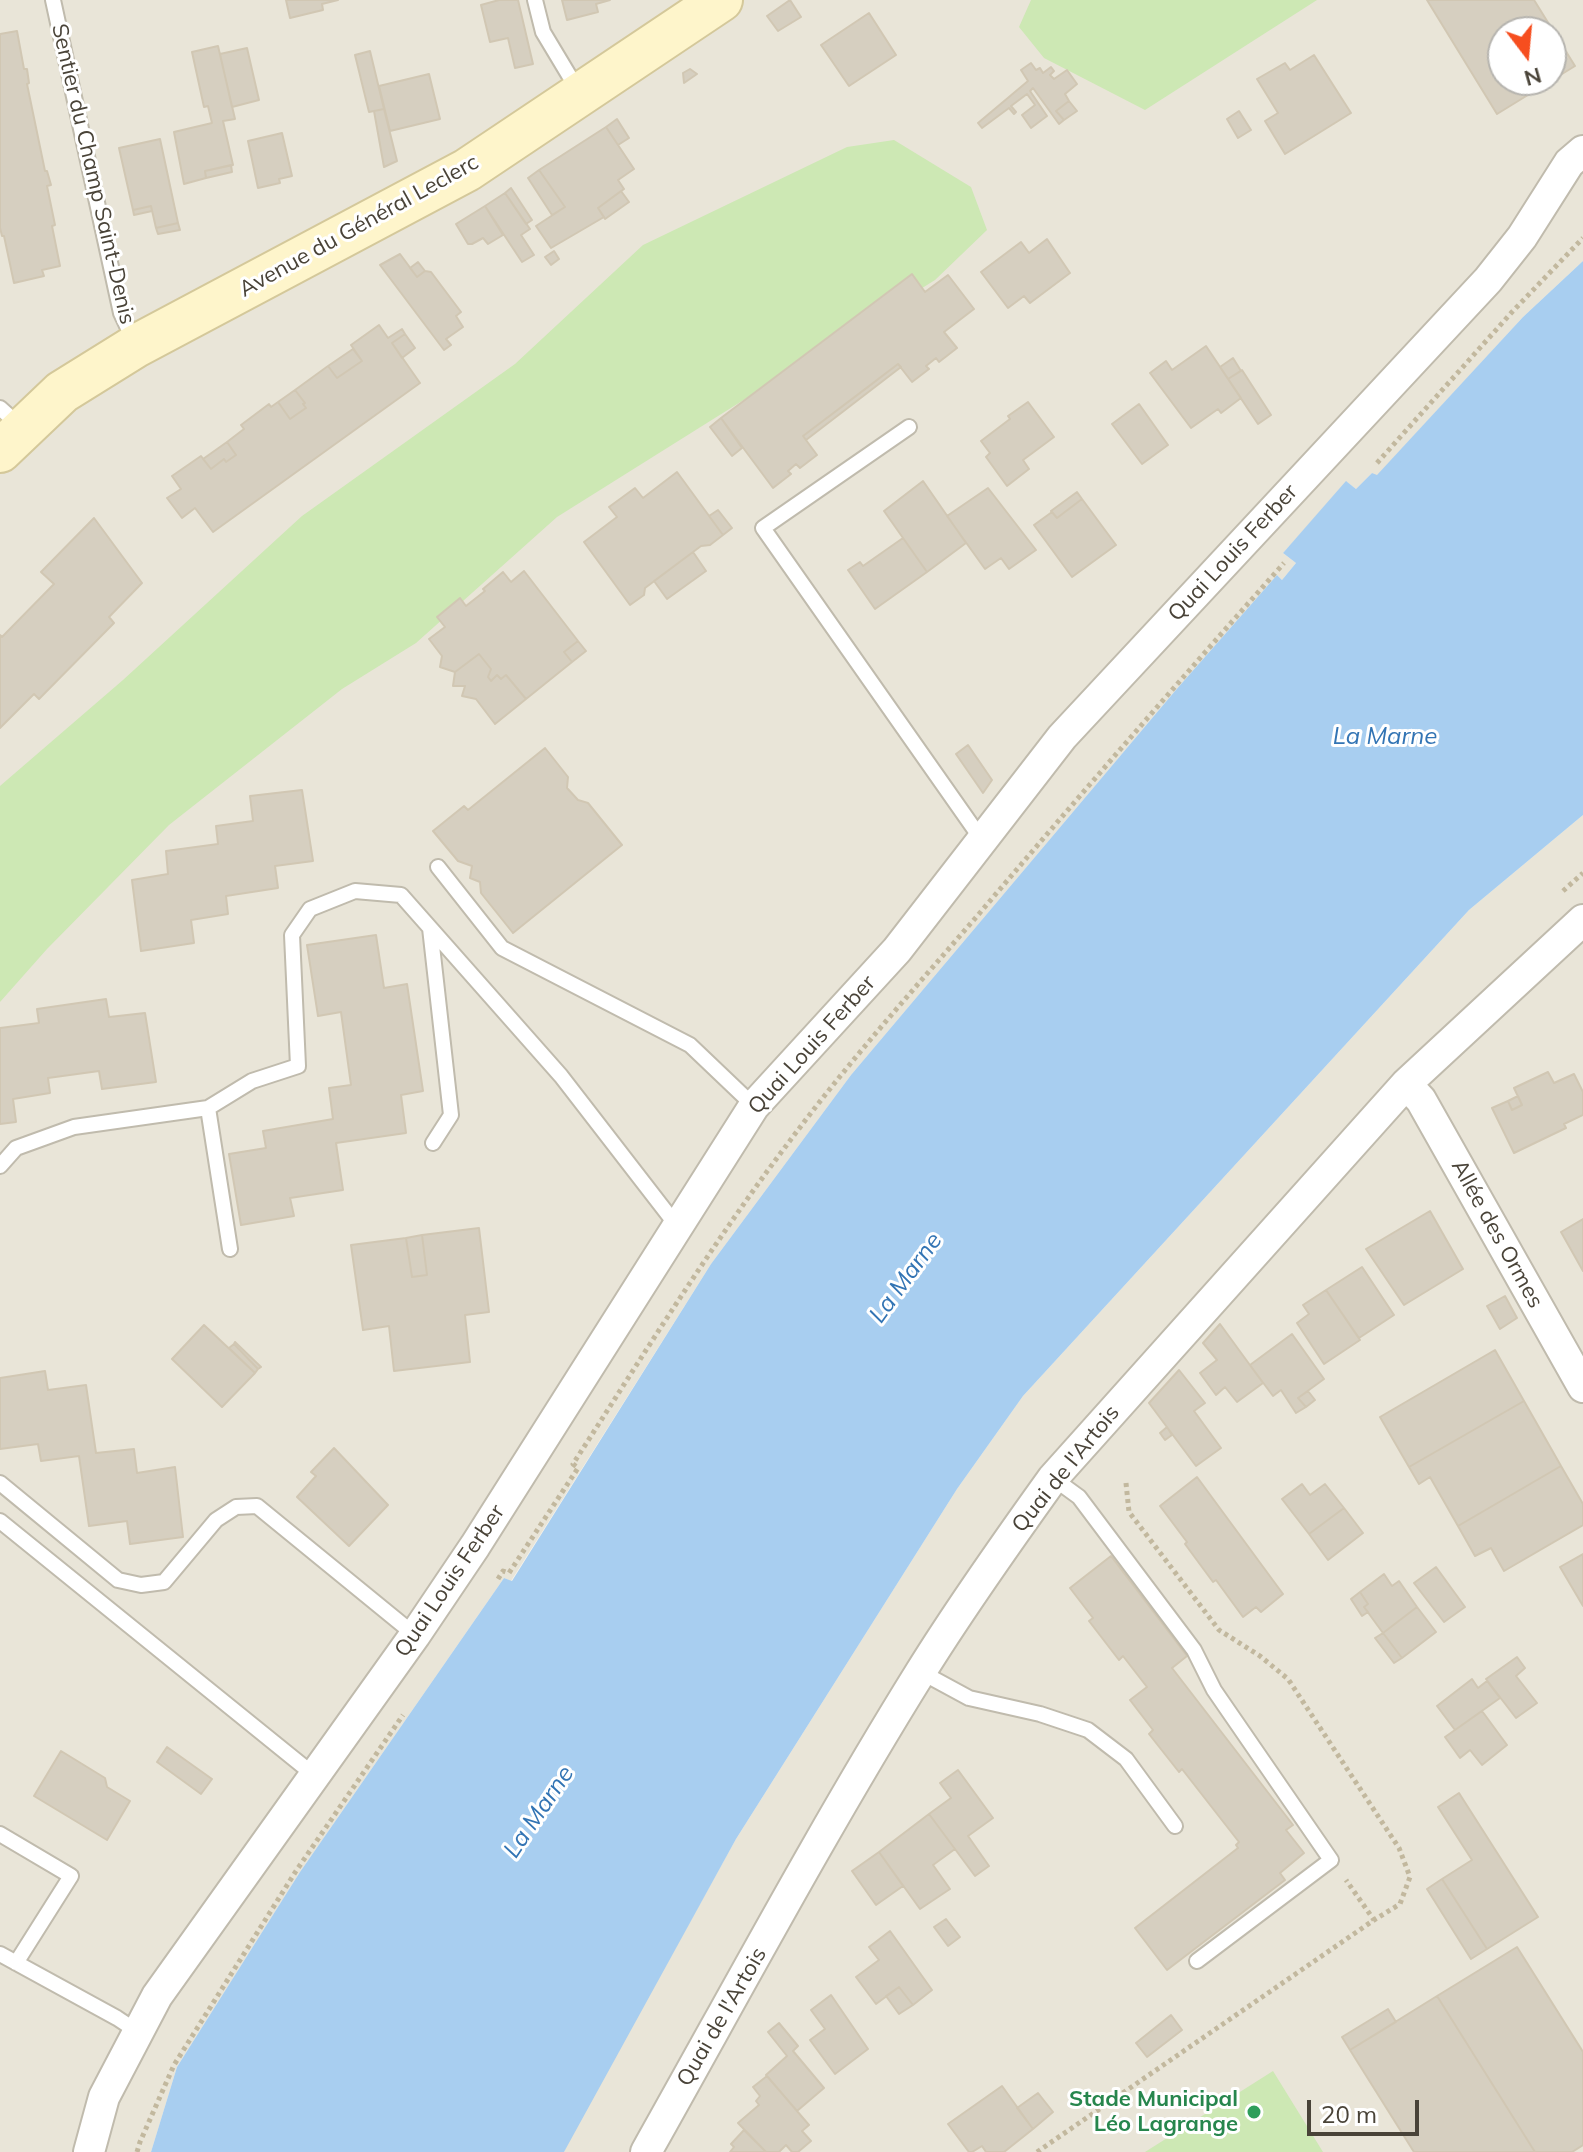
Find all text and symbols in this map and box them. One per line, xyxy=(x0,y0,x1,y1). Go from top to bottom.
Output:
north arrow xyxy=(1487,16,1567,96)
street label: Sentier du Champ Saint-Denis xyxy=(46,21,140,327)
text: N xyxy=(1521,61,1545,93)
street label: Avenue du Général Leclerc xyxy=(235,149,483,303)
street label: Quai Louis Ferber xyxy=(1163,479,1303,627)
water label: La Marne xyxy=(1333,723,1437,751)
street label: Quai Louis Ferber xyxy=(743,970,881,1120)
street label: Allée des Ormes xyxy=(1445,1155,1549,1313)
water label: La Marne xyxy=(864,1227,948,1329)
street label: Quai de l'Artois xyxy=(1007,1400,1125,1538)
street label: Quai Louis Ferber xyxy=(389,1500,511,1662)
water label: La Marne xyxy=(498,1761,580,1863)
street label: Quai de l'Artois xyxy=(672,1943,772,2091)
scale bar xyxy=(1311,2084,1423,2134)
place label: Stade Municipal Léo Lagrange xyxy=(1069,2086,1238,2138)
text: 20 m xyxy=(1321,2099,1377,2129)
marker: Stade Municipal Léo Lagrange xyxy=(1245,2103,1263,2121)

